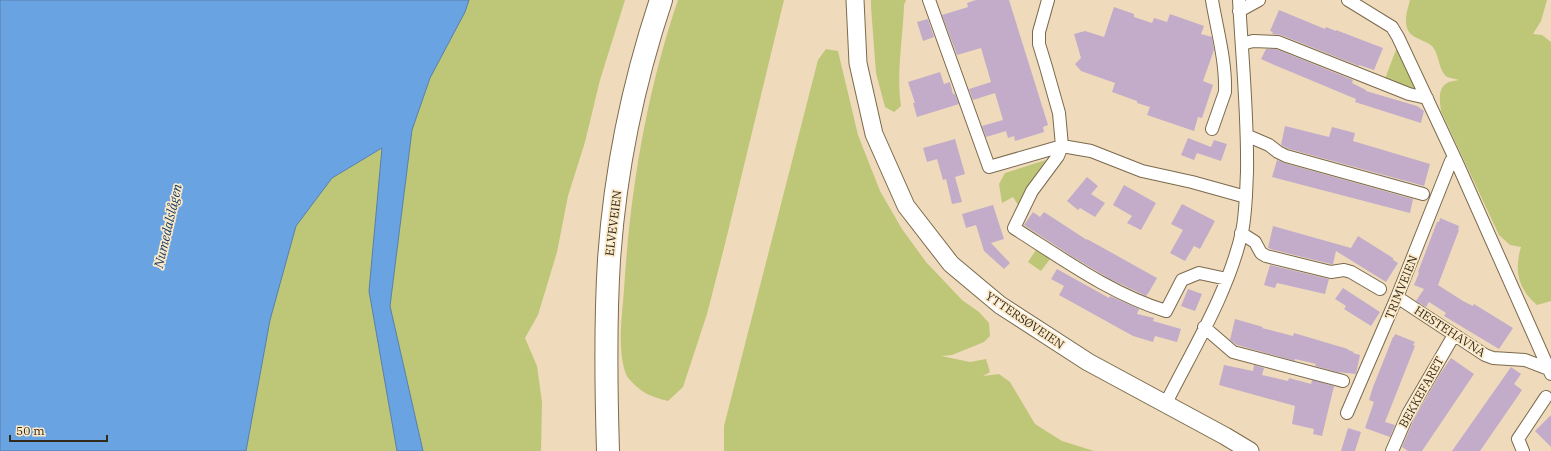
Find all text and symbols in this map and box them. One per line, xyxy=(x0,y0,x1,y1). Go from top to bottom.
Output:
water label: Numedalslågen xyxy=(150,182,186,271)
street label: ELVEVEIEN xyxy=(602,189,624,257)
street label: TRIMVEIEN xyxy=(1381,253,1421,321)
street label: YTTERSØVEIEN xyxy=(983,288,1067,352)
street label: HESTEHAVNA xyxy=(1412,302,1489,360)
street label: BEKKEFARET xyxy=(1395,354,1447,430)
scale bar xyxy=(10,417,107,443)
text: 50 m xyxy=(16,423,45,438)

